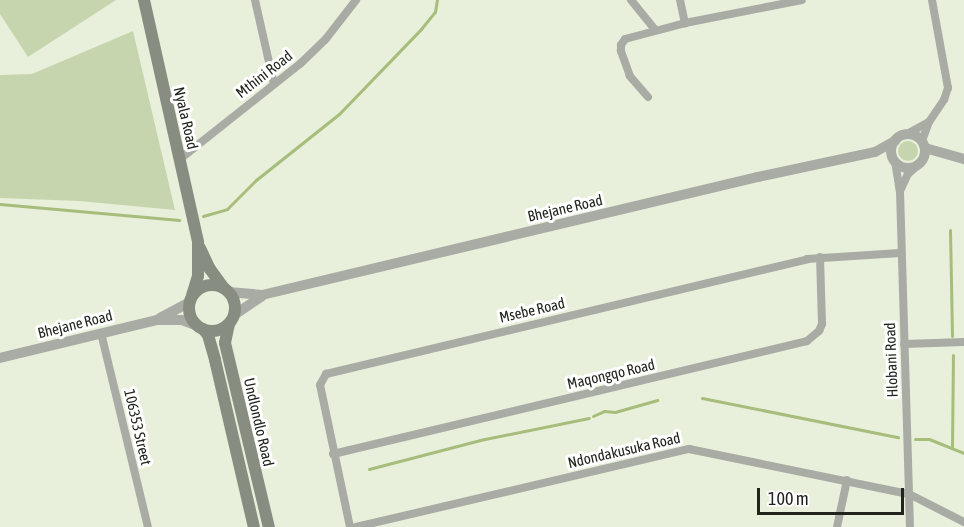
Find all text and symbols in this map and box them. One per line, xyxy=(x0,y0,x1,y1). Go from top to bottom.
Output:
street label: Mthini Road xyxy=(232,46,296,102)
street label: Nyala Road xyxy=(170,85,202,151)
street label: Bhejane Road xyxy=(526,191,604,225)
street label: Msebe Road xyxy=(497,294,567,326)
street label: Bhejane Road xyxy=(36,306,114,342)
street label: Hlobani Road xyxy=(881,322,901,398)
street label: Maqongqo Road xyxy=(565,355,657,393)
street label: Undlondlo Road xyxy=(240,376,278,468)
street label: 106353 Street xyxy=(121,387,155,467)
street label: Ndondakusuka Road xyxy=(566,428,682,472)
scale bar xyxy=(760,476,907,514)
text: 100 m xyxy=(768,488,809,509)

